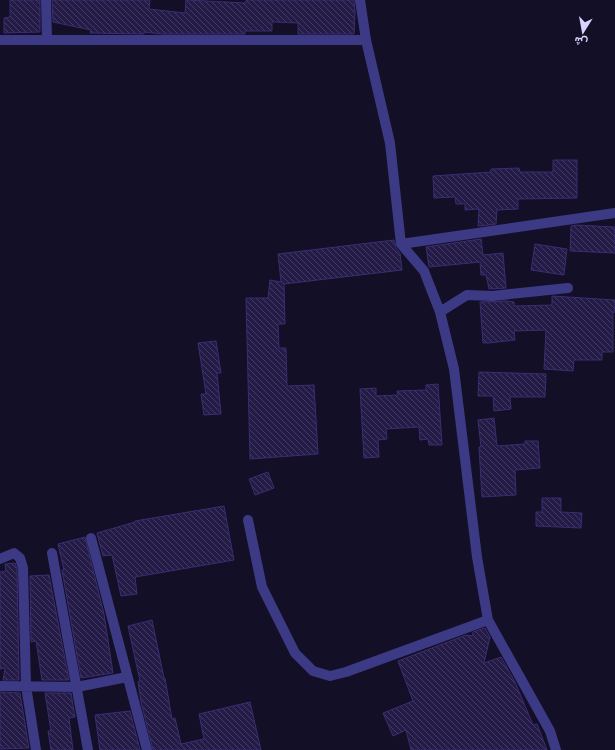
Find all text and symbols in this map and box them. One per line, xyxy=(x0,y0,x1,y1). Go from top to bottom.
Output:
north arrow xyxy=(563,12,603,52)
text: ش xyxy=(573,34,589,49)

